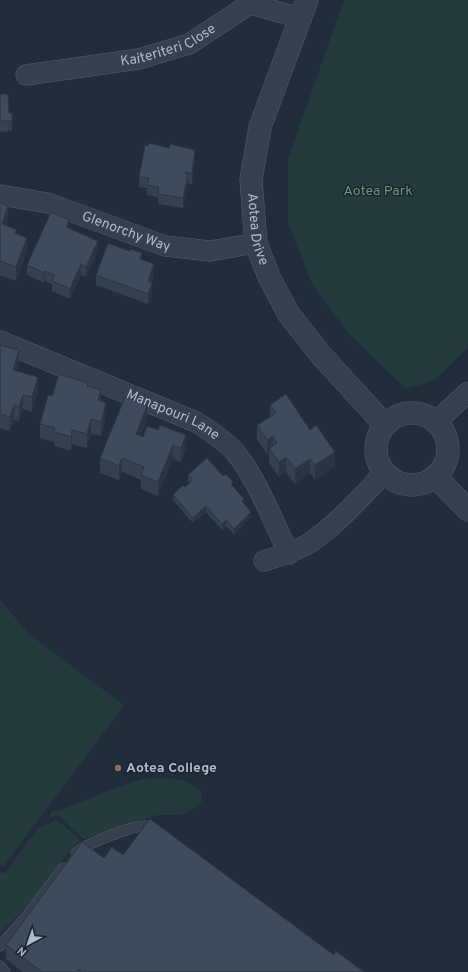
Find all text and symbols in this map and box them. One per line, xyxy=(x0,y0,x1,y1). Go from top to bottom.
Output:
street label: Kaiteriteri Close xyxy=(119,20,219,70)
park label: Aotea Park xyxy=(343,183,413,200)
street label: Aotea Drive xyxy=(244,192,272,268)
street label: Glenorchy Way xyxy=(79,208,171,255)
street label: Manapouri Lane xyxy=(124,386,223,444)
place label: Aotea College xyxy=(126,760,217,777)
marker: Aotea College xyxy=(113,763,123,773)
north arrow xyxy=(8,924,48,964)
text: N xyxy=(15,943,30,959)

